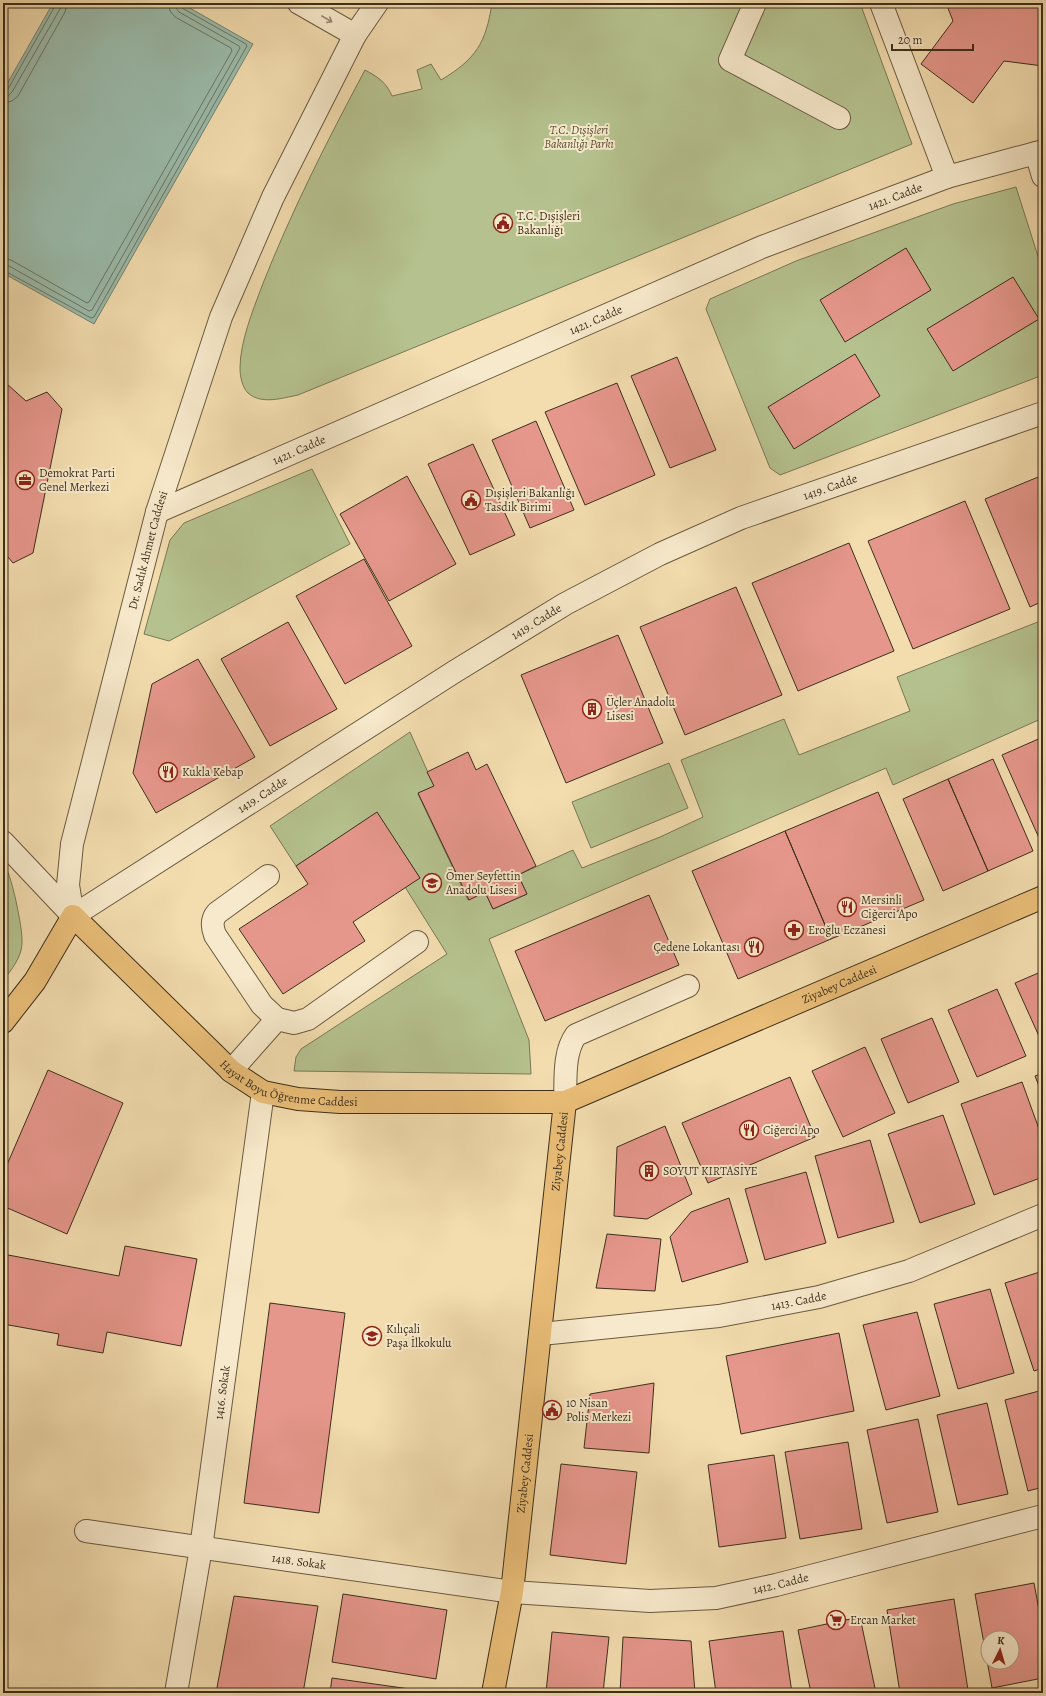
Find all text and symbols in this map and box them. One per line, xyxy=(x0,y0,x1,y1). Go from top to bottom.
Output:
one-way arrow xyxy=(321,16,333,24)
scale bar xyxy=(892,26,973,52)
text: 20 m xyxy=(898,32,922,48)
park label: T.C. Dışişleri Bakanlığı Parkı xyxy=(544,122,614,152)
street label: 1421. Cadde xyxy=(866,179,925,214)
place label: T.C. Dışişleri Bakanlığı xyxy=(517,208,580,238)
public building icon: T.C. Dışişleri Bakanlığı xyxy=(492,212,514,234)
street label: 1421. Cadde xyxy=(567,301,625,338)
street label: 1421. Cadde xyxy=(270,431,328,468)
place label: Demokrat Parti Genel Merkezi xyxy=(39,465,115,495)
office icon: Demokrat Parti Genel Merkezi xyxy=(14,469,36,491)
street label: 1419. Cadde xyxy=(801,470,859,504)
place label: Dışişleri Bakanlığı Tasdik Birimi xyxy=(485,485,575,515)
street label: Dr. Sadık Ahmet Caddesi xyxy=(124,489,171,611)
public building icon: Dışişleri Bakanlığı Tasdik Birimi xyxy=(460,489,482,511)
street label: 1419. Cadde xyxy=(508,600,565,643)
place label: Üçler Anadolu Lisesi xyxy=(606,694,675,724)
building icon: Üçler Anadolu Lisesi xyxy=(581,698,603,720)
restaurant icon: Kukla Kebap xyxy=(157,761,179,783)
place label: Kukla Kebap xyxy=(182,764,243,780)
street label: 1419. Cadde xyxy=(234,773,291,817)
place label: Ömer Seyfettin Anadolu Lisesi xyxy=(445,868,521,898)
school or university icon: Ömer Seyfettin Anadolu Lisesi xyxy=(421,872,443,894)
place label: Mersinli Ciğerci Apo xyxy=(861,892,917,922)
restaurant icon: Mersinli Ciğerci Apo xyxy=(836,896,858,918)
pharmacy icon: Eroğlu Eczanesi xyxy=(783,919,805,941)
place label: Eroğlu Eczanesi xyxy=(808,922,886,938)
restaurant icon: Çedene Lokantası xyxy=(743,936,765,958)
place label: Çedene Lokantası xyxy=(653,939,740,955)
street label: Ziyabey Caddesi xyxy=(799,961,879,1007)
street label: Hayat Boyu Öğrenme Caddesi xyxy=(216,1056,358,1110)
street label: Ziyabey Caddesi xyxy=(547,1111,572,1192)
restaurant icon: Ciğerci Apo xyxy=(738,1119,760,1141)
place label: Ciğerci Apo xyxy=(763,1122,819,1138)
building icon: SOYUT KIRTASİYE xyxy=(638,1160,660,1182)
place label: SOYUT KIRTASİYE xyxy=(663,1163,758,1179)
street label: 1413. Cadde xyxy=(770,1287,828,1314)
place label: Kılıçali Paşa İlkokulu xyxy=(386,1321,452,1351)
school or university icon: Kılıçali Paşa İlkokulu xyxy=(361,1325,383,1347)
street label: 1416. Sokak xyxy=(211,1364,234,1421)
place label: 10 Nisan Polis Merkezi xyxy=(566,1395,631,1425)
public building icon: 10 Nisan Polis Merkezi xyxy=(541,1399,563,1421)
street label: Ziyabey Caddesi xyxy=(513,1433,537,1514)
street label: 1418. Sokak xyxy=(271,1550,327,1573)
street label: 1412. Cadde xyxy=(751,1569,810,1598)
supermarket icon: Ercan Market xyxy=(825,1609,847,1631)
place label: Ercan Market xyxy=(850,1612,916,1628)
north arrow xyxy=(980,1630,1020,1670)
text: K xyxy=(997,1633,1006,1648)

